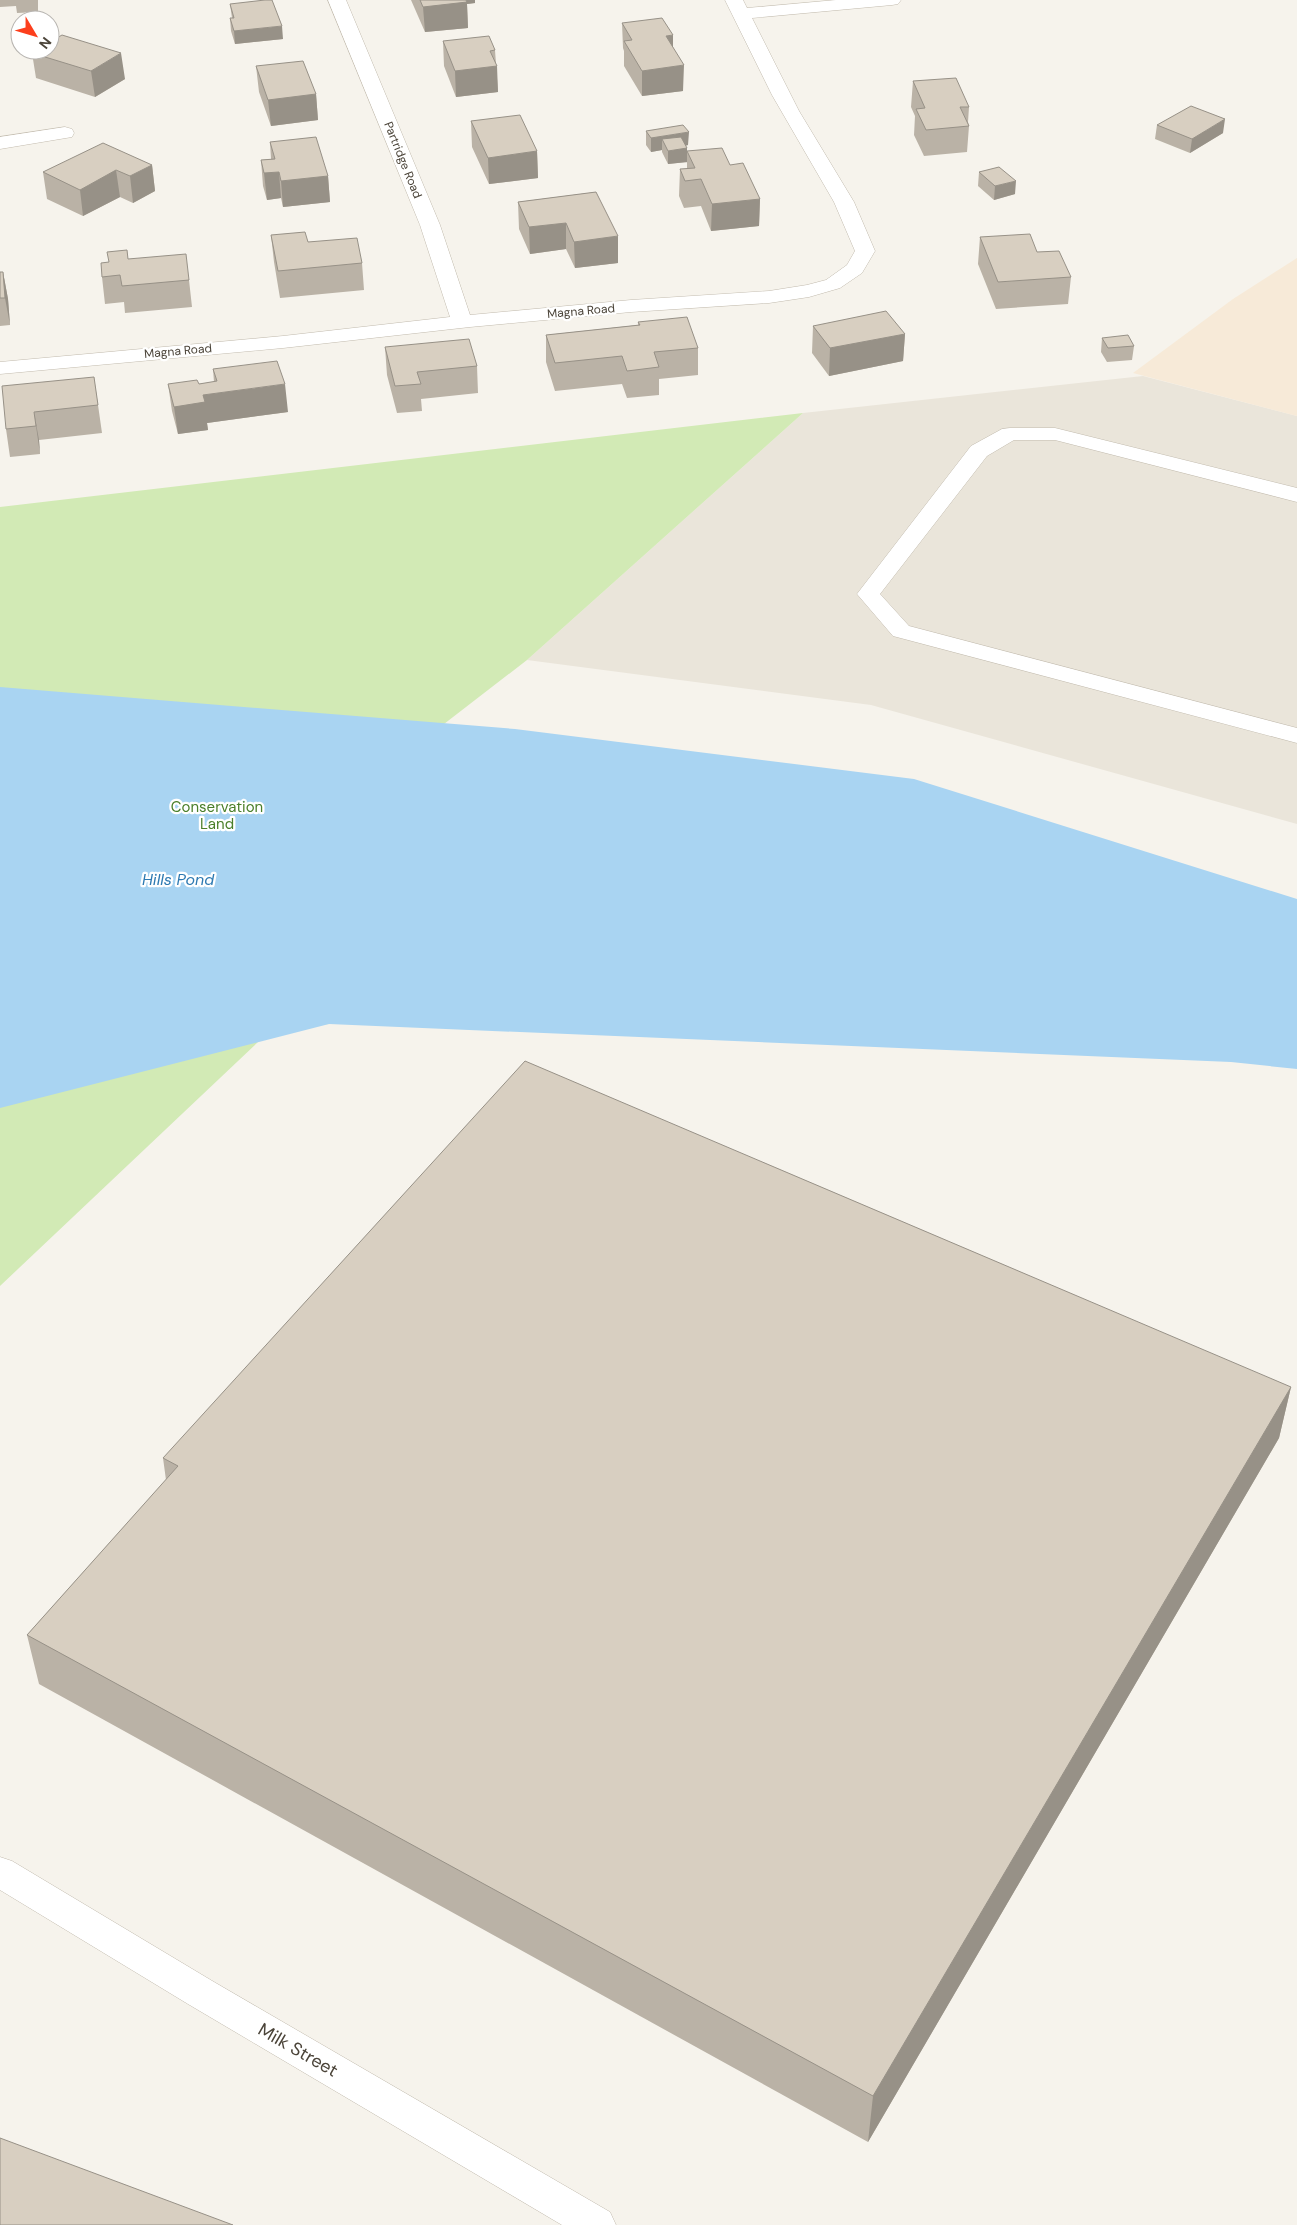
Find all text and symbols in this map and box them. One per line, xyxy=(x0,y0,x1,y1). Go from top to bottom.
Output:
north arrow xyxy=(10,10,60,60)
text: N xyxy=(35,33,55,53)
street label: Partridge Road xyxy=(380,119,426,201)
street label: Magna Road xyxy=(546,300,616,322)
street label: Magna Road xyxy=(143,340,213,362)
park label: Conservation Land xyxy=(171,797,263,834)
water label: Hills Pond xyxy=(142,869,215,890)
street label: Milk Street xyxy=(254,2018,342,2082)

